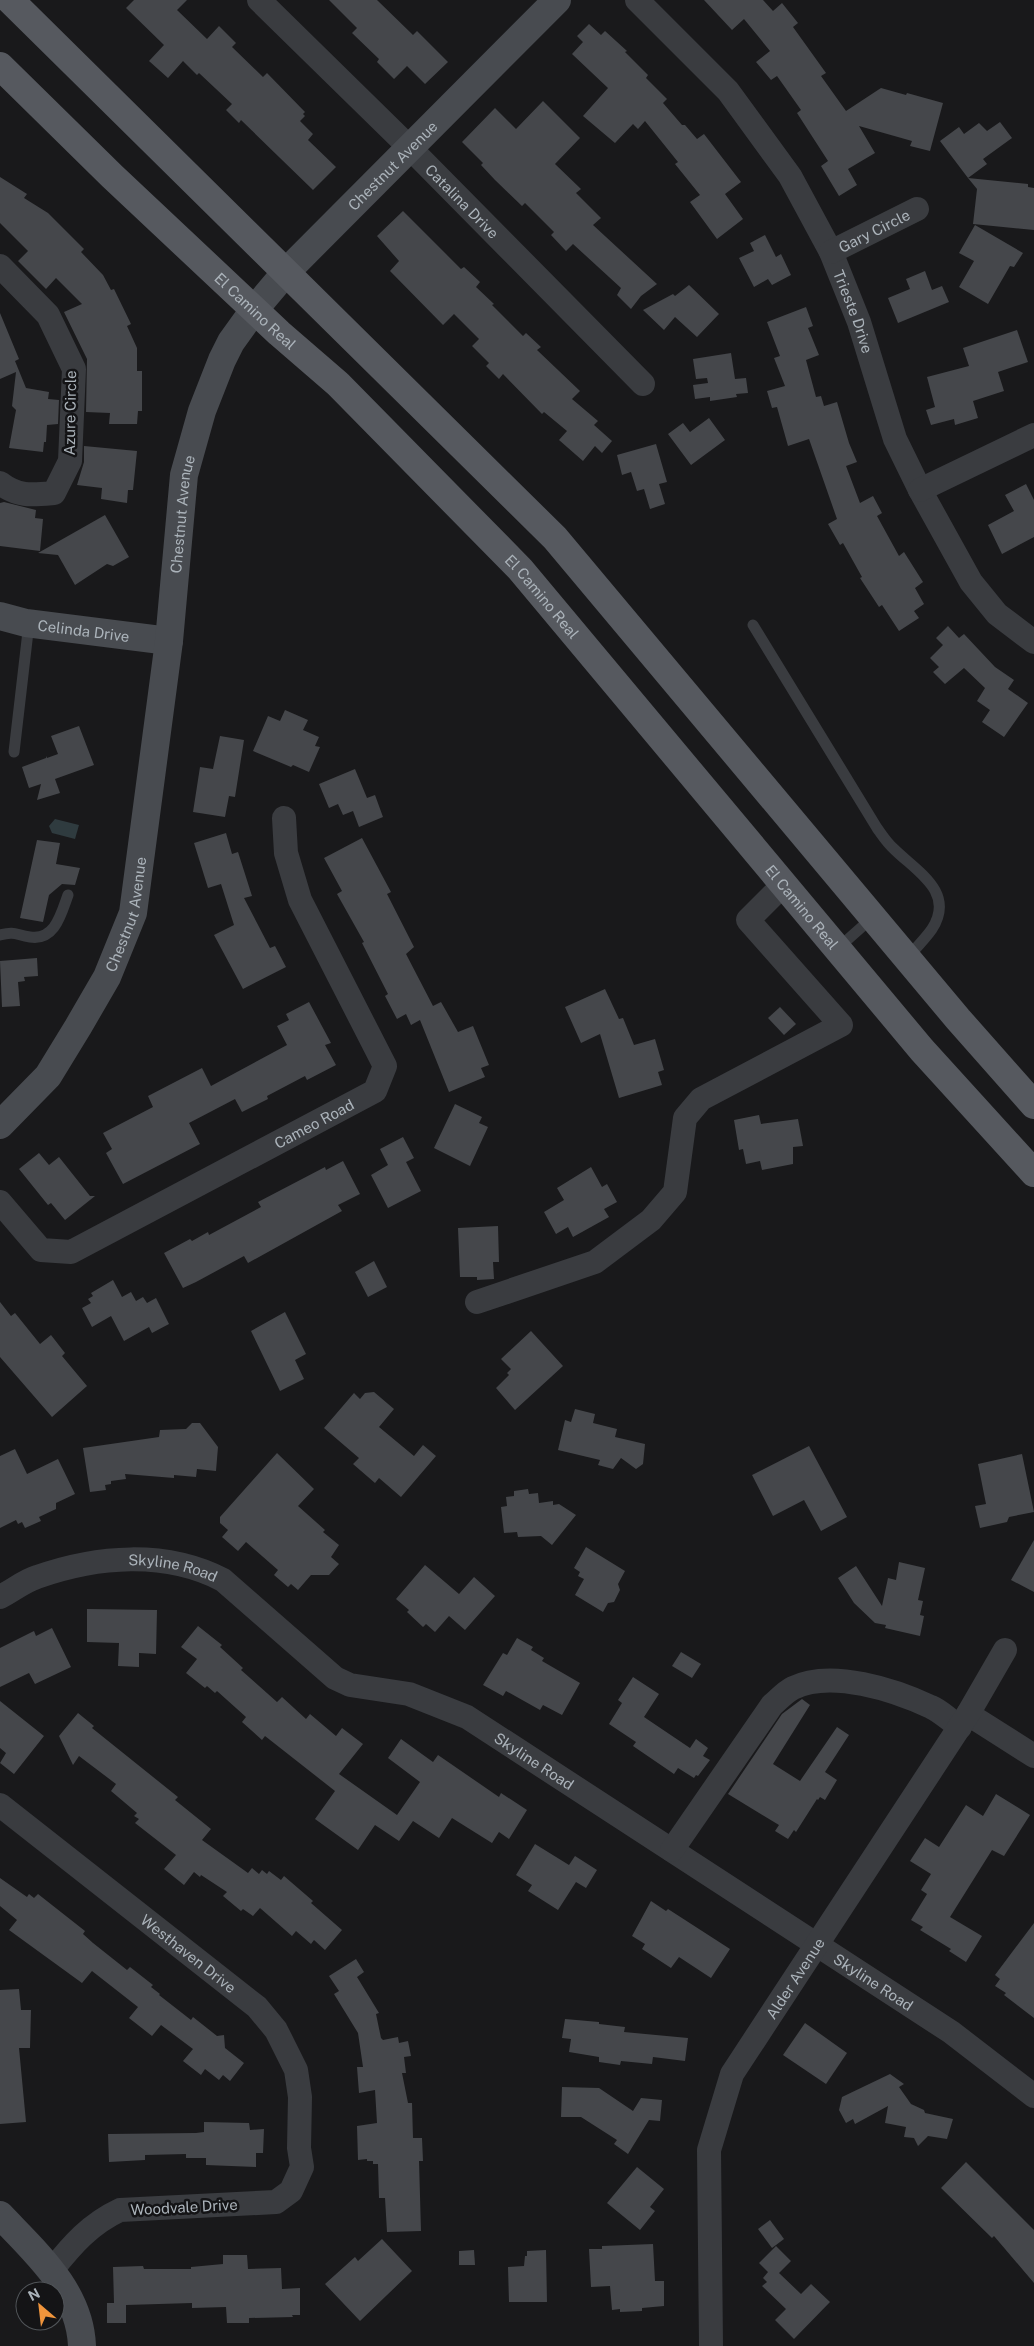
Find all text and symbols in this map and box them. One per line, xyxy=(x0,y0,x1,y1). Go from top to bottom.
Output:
street label: Chestnut Avenue xyxy=(344,117,440,214)
street label: Catalina Drive xyxy=(422,161,503,242)
street label: Gary Circle xyxy=(835,206,912,255)
street label: Trieste Drive xyxy=(831,267,877,355)
street label: El Camino Real xyxy=(212,269,300,353)
street label: Azure Circle xyxy=(61,370,79,456)
street label: Chestnut Avenue xyxy=(167,453,198,574)
street label: El Camino Real xyxy=(502,551,583,642)
street label: Celinda Drive xyxy=(37,616,131,644)
street label: Chestnut Avenue xyxy=(102,856,149,974)
street label: El Camino Real xyxy=(762,861,842,952)
street label: Cameo Road xyxy=(271,1095,357,1151)
street label: Skyline Road xyxy=(128,1551,220,1585)
street label: Skyline Road xyxy=(491,1729,577,1793)
street label: Westhaven Drive xyxy=(138,1911,240,1996)
street label: Alder Avenue xyxy=(762,1934,828,2022)
street label: Skyline Road xyxy=(831,1950,917,2014)
street label: Woodvale Drive xyxy=(130,2196,238,2218)
north arrow xyxy=(15,2281,65,2331)
text: N xyxy=(25,2285,42,2304)

